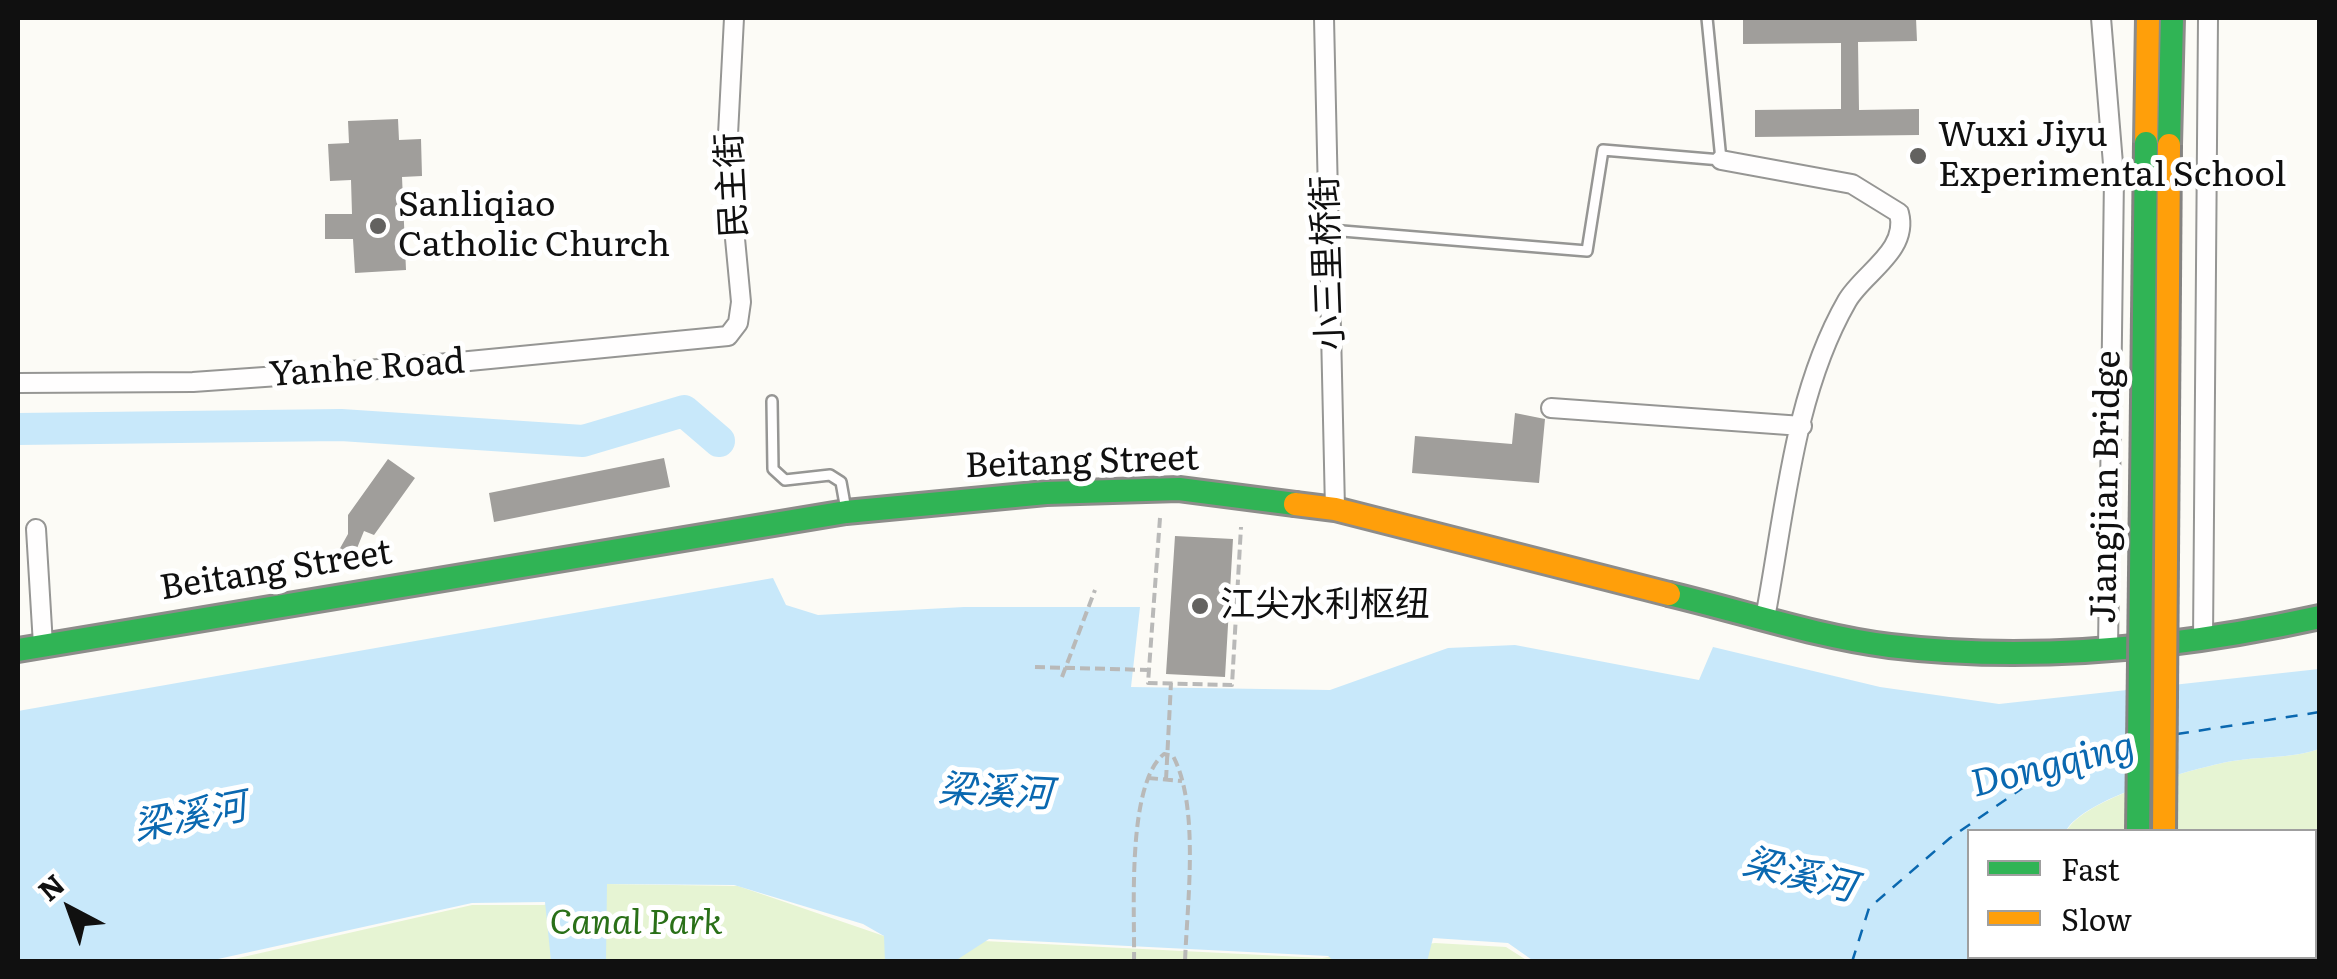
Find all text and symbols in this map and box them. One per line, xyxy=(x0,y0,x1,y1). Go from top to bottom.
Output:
place label: Wuxi Jiyu Experimental School xyxy=(1938,115,2286,197)
street label: 民主街 xyxy=(709,131,757,239)
marker: Wuxi Jiyu Experimental School xyxy=(1907,145,1929,167)
street label: 小三里桥街 xyxy=(1305,175,1353,351)
place label: Sanliqiao Catholic Church xyxy=(398,185,670,267)
marker: Sanliqiao Catholic Church xyxy=(367,215,389,237)
street label: Yanhe Road xyxy=(268,341,466,397)
street label: Jiangjian Bridge xyxy=(2084,350,2130,624)
street label: Beitang Street xyxy=(964,438,1200,488)
street label: Beitang Street xyxy=(157,532,395,610)
place label: 江尖水利枢纽 xyxy=(1220,585,1430,627)
marker: 江尖水利枢纽 xyxy=(1189,595,1211,617)
water label: Dongqing xyxy=(1967,724,2139,808)
water label: 梁溪河 xyxy=(937,767,1053,819)
water label: 梁溪河 xyxy=(130,785,250,851)
legend xyxy=(1967,829,2317,959)
water label: 梁溪河 xyxy=(1738,840,1860,912)
text: Fast xyxy=(2061,846,2120,890)
north arrow xyxy=(20,859,120,959)
text: N xyxy=(28,863,73,910)
text: Slow xyxy=(2061,896,2132,940)
park label: Canal Park xyxy=(549,903,723,945)

